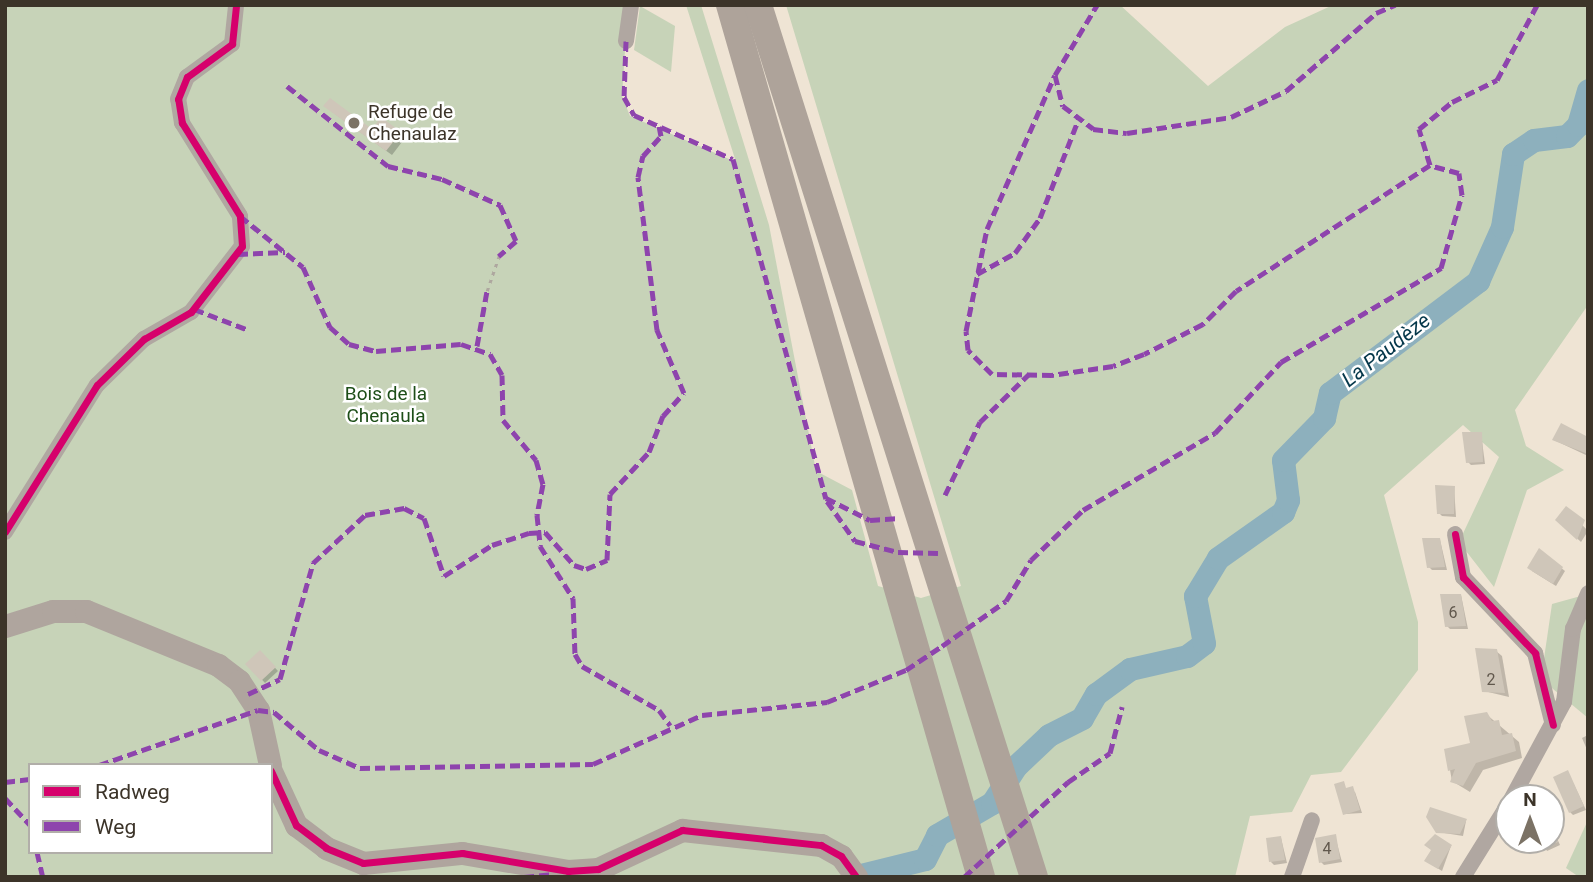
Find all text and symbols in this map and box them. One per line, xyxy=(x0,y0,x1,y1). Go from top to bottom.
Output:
place label: Refuge de Chenaulaz xyxy=(368,101,457,145)
marker: Refuge de Chenaulaz xyxy=(346,115,362,131)
water label: La Paudèze xyxy=(1337,308,1435,392)
park label: Bois de la Chenaula xyxy=(345,383,427,427)
house number: 6 xyxy=(1449,603,1457,623)
house number: 2 xyxy=(1487,670,1495,690)
legend xyxy=(28,763,273,854)
text: Radweg xyxy=(95,780,170,804)
north arrow xyxy=(1495,784,1565,854)
text: N xyxy=(1523,788,1537,811)
text: Weg xyxy=(95,815,136,839)
house number: 4 xyxy=(1323,839,1331,859)

